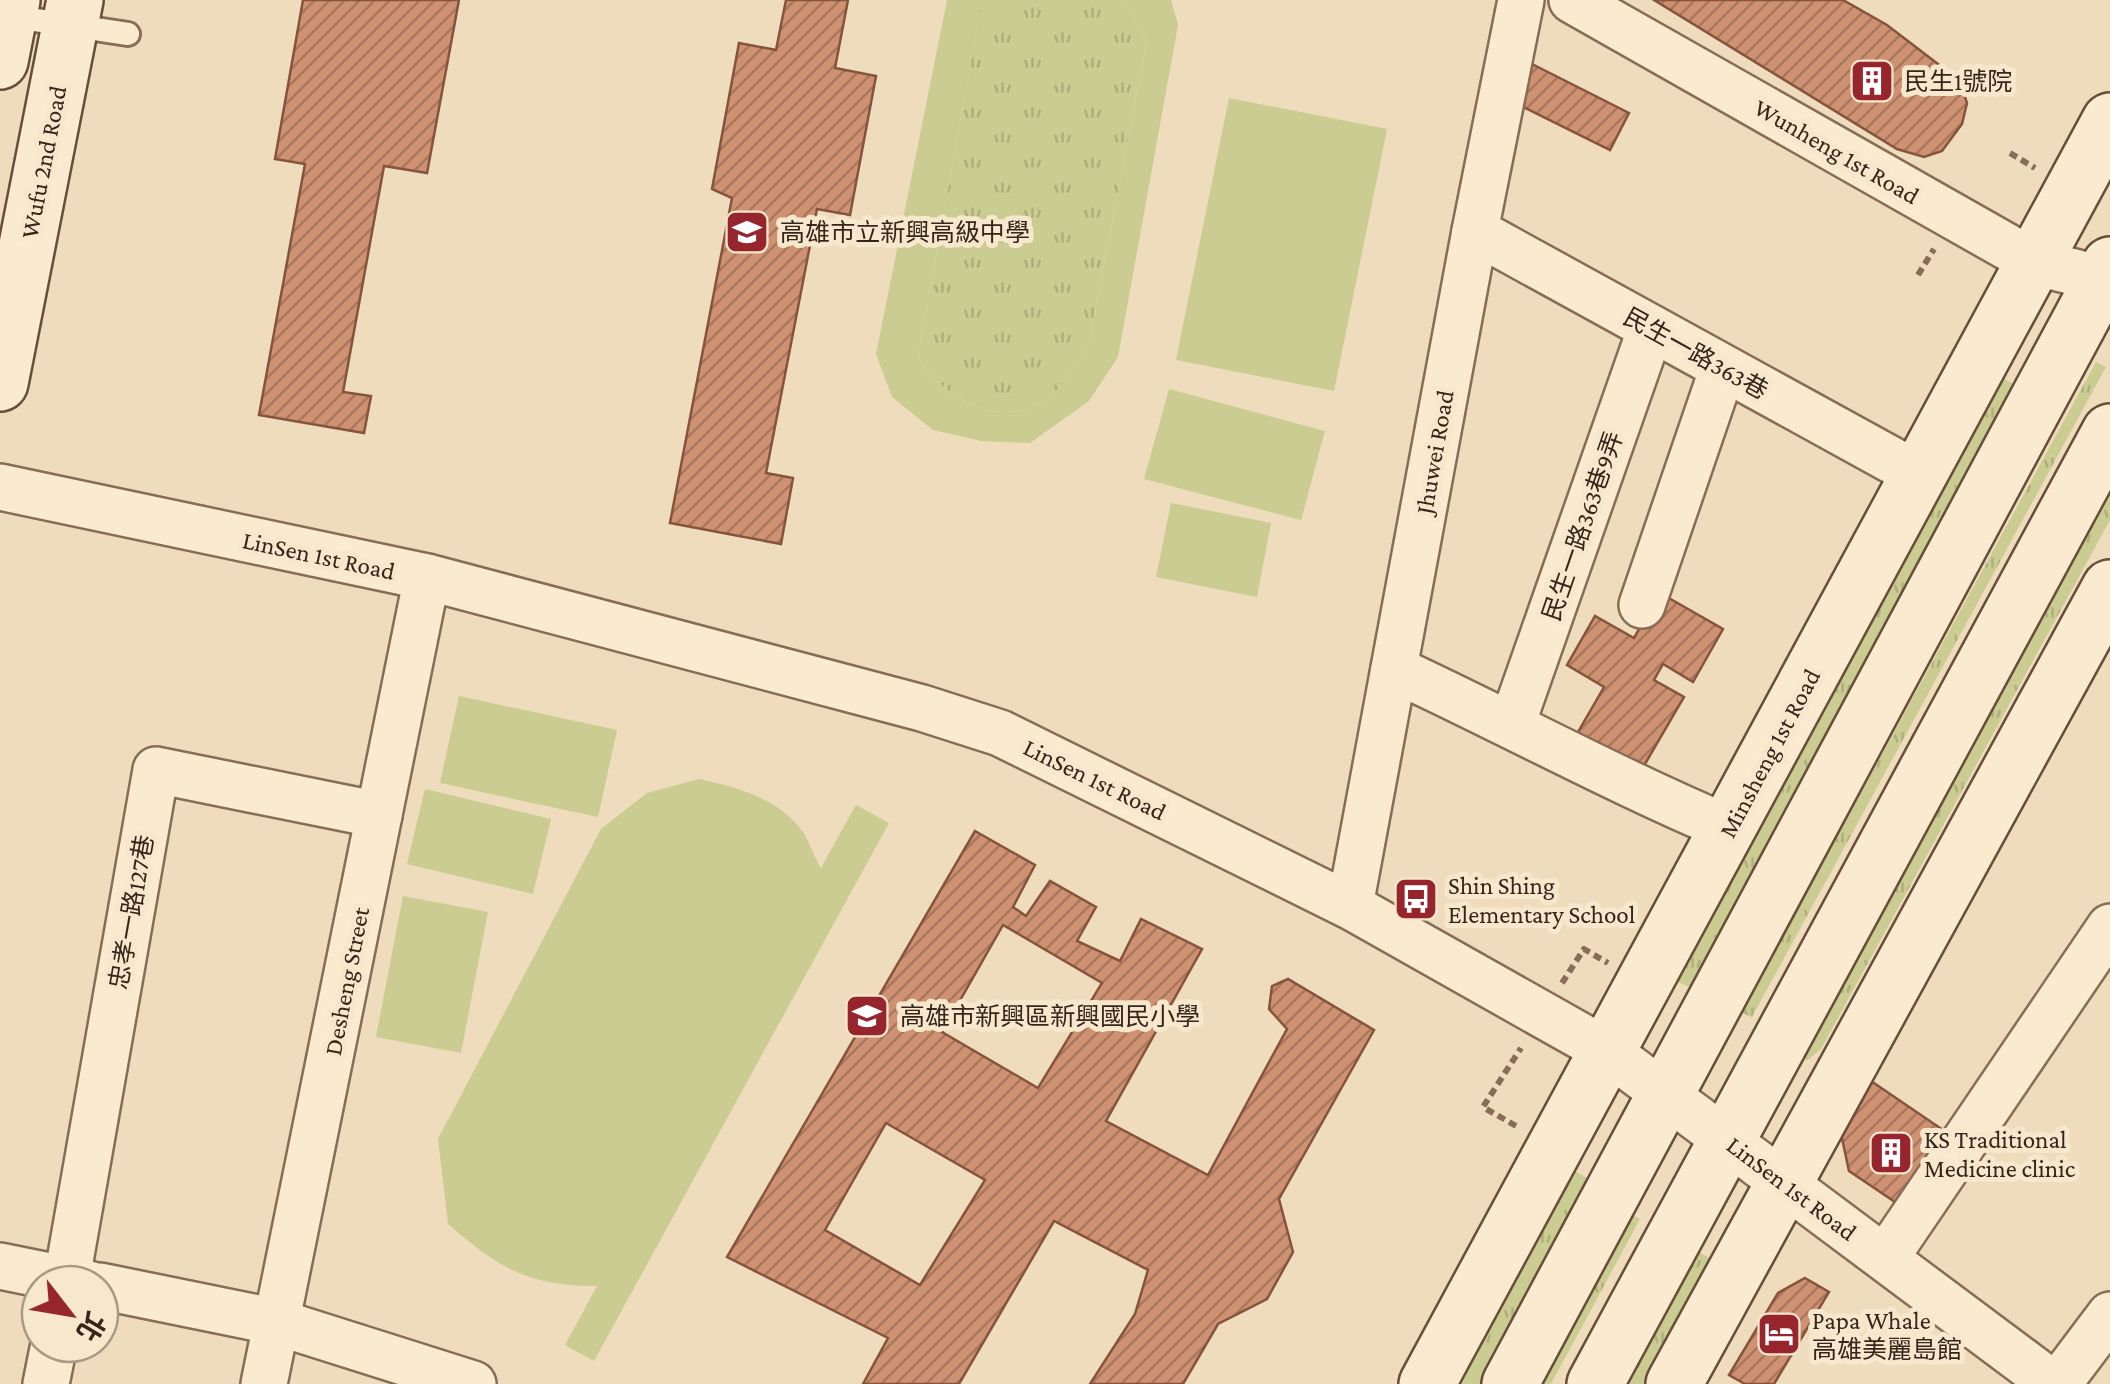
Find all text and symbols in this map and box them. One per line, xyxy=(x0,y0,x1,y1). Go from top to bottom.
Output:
building icon: 民生1號院 xyxy=(1849,58,1895,104)
place label: 民生1號院 xyxy=(1904,68,2012,95)
street label: Wufu 2nd Road xyxy=(15,83,72,241)
street label: Wunheng 1st Road xyxy=(1749,93,1924,210)
school or university icon: 高雄市立新興高級中學 xyxy=(724,209,770,255)
place label: 高雄市立新興高級中學 xyxy=(780,219,1030,246)
street label: 民生一路363巷 xyxy=(1619,303,1773,404)
street label: Jhuwei Road xyxy=(1410,388,1460,518)
street label: 民生一路363巷9弄 xyxy=(1537,428,1628,624)
street label: LinSen 1st Road xyxy=(240,526,398,585)
street label: Minsheng 1st Road xyxy=(1714,664,1826,843)
street label: LinSen 1st Road xyxy=(1019,733,1170,826)
street label: 忠孝一路127巷 xyxy=(105,833,158,991)
place label: Shin Shing Elementary School xyxy=(1448,872,1635,929)
bus stop icon: Shin Shing Elementary School xyxy=(1393,876,1439,922)
street label: Desheng Street xyxy=(319,904,375,1058)
school or university icon: 高雄市新興區新興國民小學 xyxy=(844,993,890,1039)
place label: 高雄市新興區新興國民小學 xyxy=(900,1003,1200,1030)
place label: KS Traditional Medicine clinic xyxy=(1924,1126,2076,1182)
building icon: KS Traditional Medicine clinic xyxy=(1868,1130,1914,1176)
street label: LinSen 1st Road xyxy=(1722,1131,1862,1246)
north arrow xyxy=(20,1264,120,1364)
text: 北 xyxy=(70,1307,112,1347)
place label: Papa Whale 高雄美麗島館 xyxy=(1812,1307,1962,1363)
hotel icon: Papa Whale 高雄美麗島館 xyxy=(1756,1311,1802,1357)

